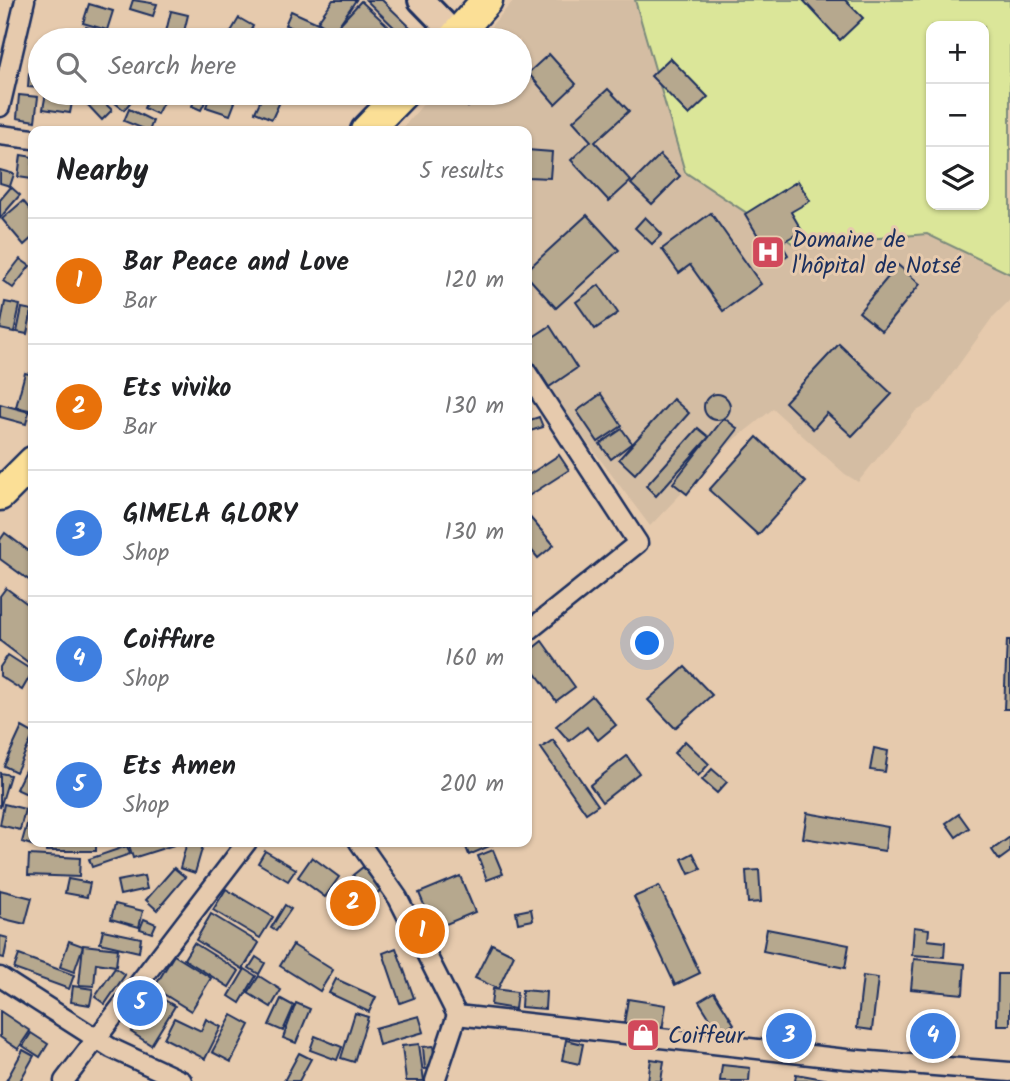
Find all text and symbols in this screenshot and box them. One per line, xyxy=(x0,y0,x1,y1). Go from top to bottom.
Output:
map controls xyxy=(926,21,989,210)
button: + xyxy=(926,21,989,84)
search box xyxy=(28,28,532,105)
text: Search here xyxy=(108,46,236,88)
icon: search xyxy=(52,48,90,86)
button: − xyxy=(926,84,989,147)
button: layers xyxy=(926,147,989,210)
text: Nearby xyxy=(56,148,148,196)
text: 5 results xyxy=(419,154,504,190)
place label: Domaine de l'hôpital de Notsé xyxy=(792,223,961,285)
hospital icon: Domaine de l'hôpital de Notsé xyxy=(749,233,787,271)
text: Bar Peace and Love xyxy=(123,242,349,284)
text: 1 xyxy=(76,263,82,299)
text: 120 m xyxy=(444,263,504,299)
text: Bar xyxy=(123,284,156,320)
text: Ets viviko xyxy=(123,368,231,410)
text: 2 xyxy=(72,389,86,425)
text: 130 m xyxy=(445,389,504,425)
text: Bar xyxy=(123,410,156,446)
text: GIMELA GLORY xyxy=(123,494,297,536)
text: 3 xyxy=(73,515,85,551)
text: 130 m xyxy=(445,515,504,551)
text: Shop xyxy=(123,536,169,572)
text: Coiffure xyxy=(123,620,215,662)
your location xyxy=(630,626,664,660)
text: 4 xyxy=(73,641,85,677)
text: 160 m xyxy=(445,641,504,677)
text: Shop xyxy=(123,662,169,698)
text: Ets Amen xyxy=(123,746,236,788)
text: 5 xyxy=(73,767,85,803)
text: 200 m xyxy=(440,767,504,803)
text: Shop xyxy=(123,788,169,824)
pin: 2 xyxy=(330,877,376,929)
pin: 1 xyxy=(399,905,445,957)
pin: 5 xyxy=(117,977,163,1029)
pin: 3 xyxy=(766,1010,812,1062)
pin: 4 xyxy=(910,1010,956,1062)
shop icon: Coiffeur xyxy=(624,1016,662,1054)
place label: Coiffeur xyxy=(668,1019,745,1055)

